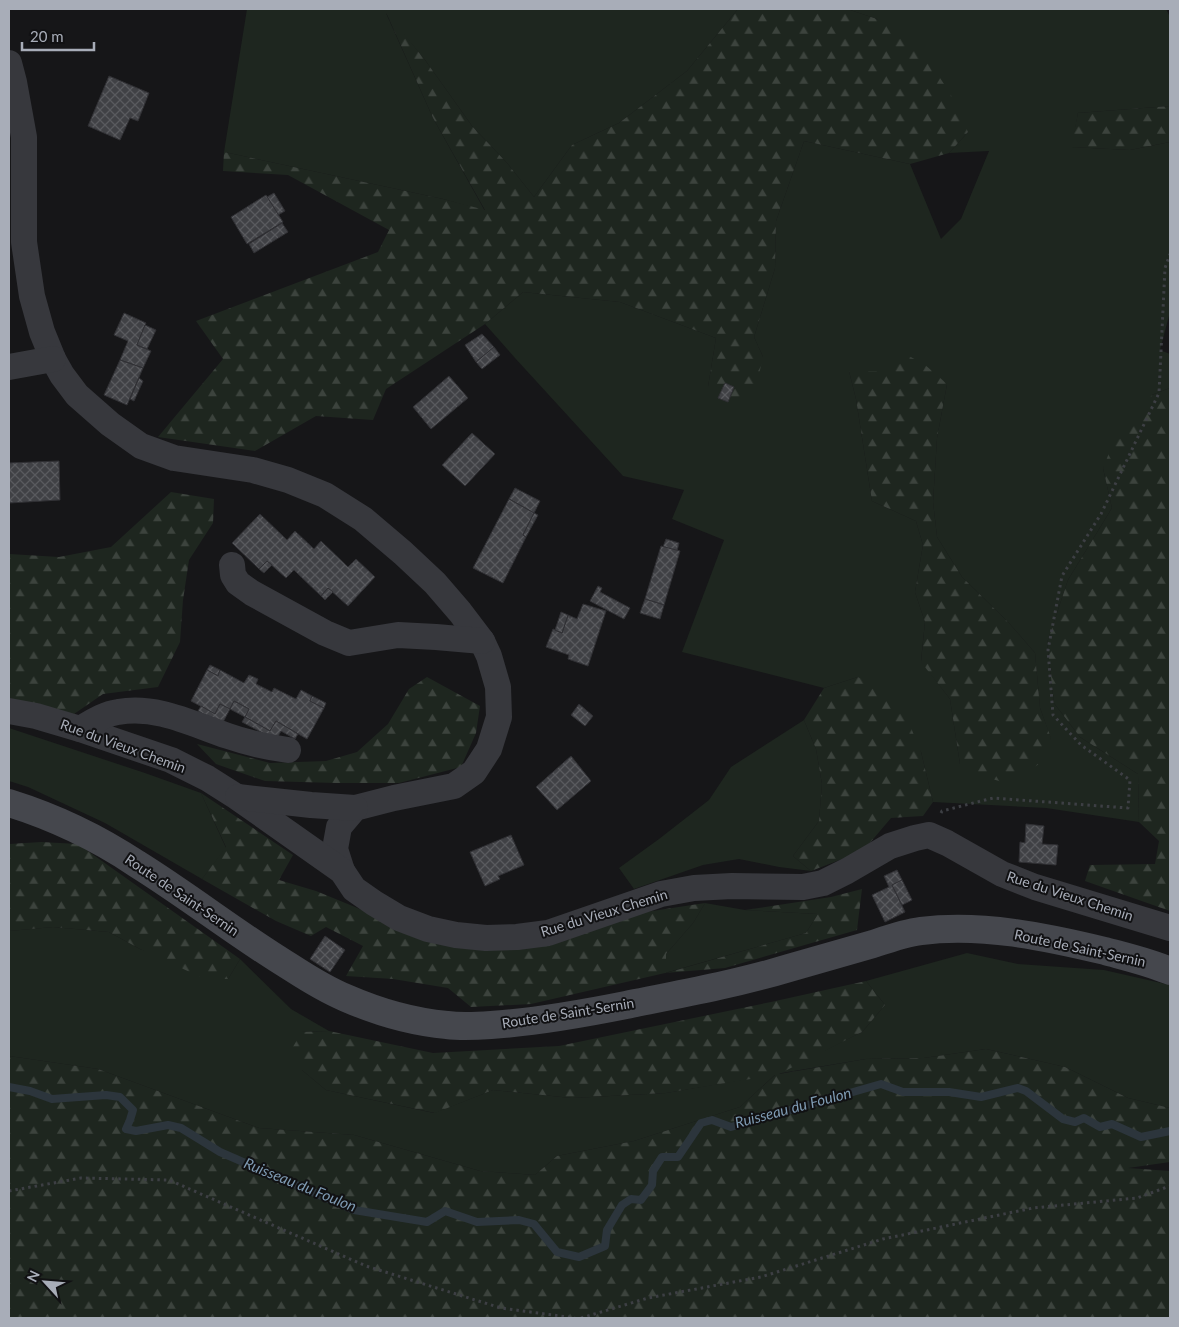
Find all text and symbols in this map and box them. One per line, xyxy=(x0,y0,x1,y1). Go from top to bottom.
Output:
scale bar xyxy=(22,20,95,52)
text: 20 m xyxy=(30,27,64,45)
street label: Rue du Vieux Chemin xyxy=(58,715,188,776)
street label: Route de Saint-Sernin xyxy=(122,850,242,939)
street label: Rue du Vieux Chemin xyxy=(1005,867,1135,924)
street label: Rue du Vieux Chemin xyxy=(538,885,669,940)
street label: Route de Saint-Sernin xyxy=(1013,925,1147,970)
street label: Route de Saint-Sernin xyxy=(501,994,635,1031)
water label: Ruisseau du Foulon xyxy=(733,1083,853,1131)
water label: Ruisseau du Foulon xyxy=(242,1153,359,1215)
north arrow xyxy=(20,1257,70,1307)
text: N xyxy=(23,1268,43,1285)

